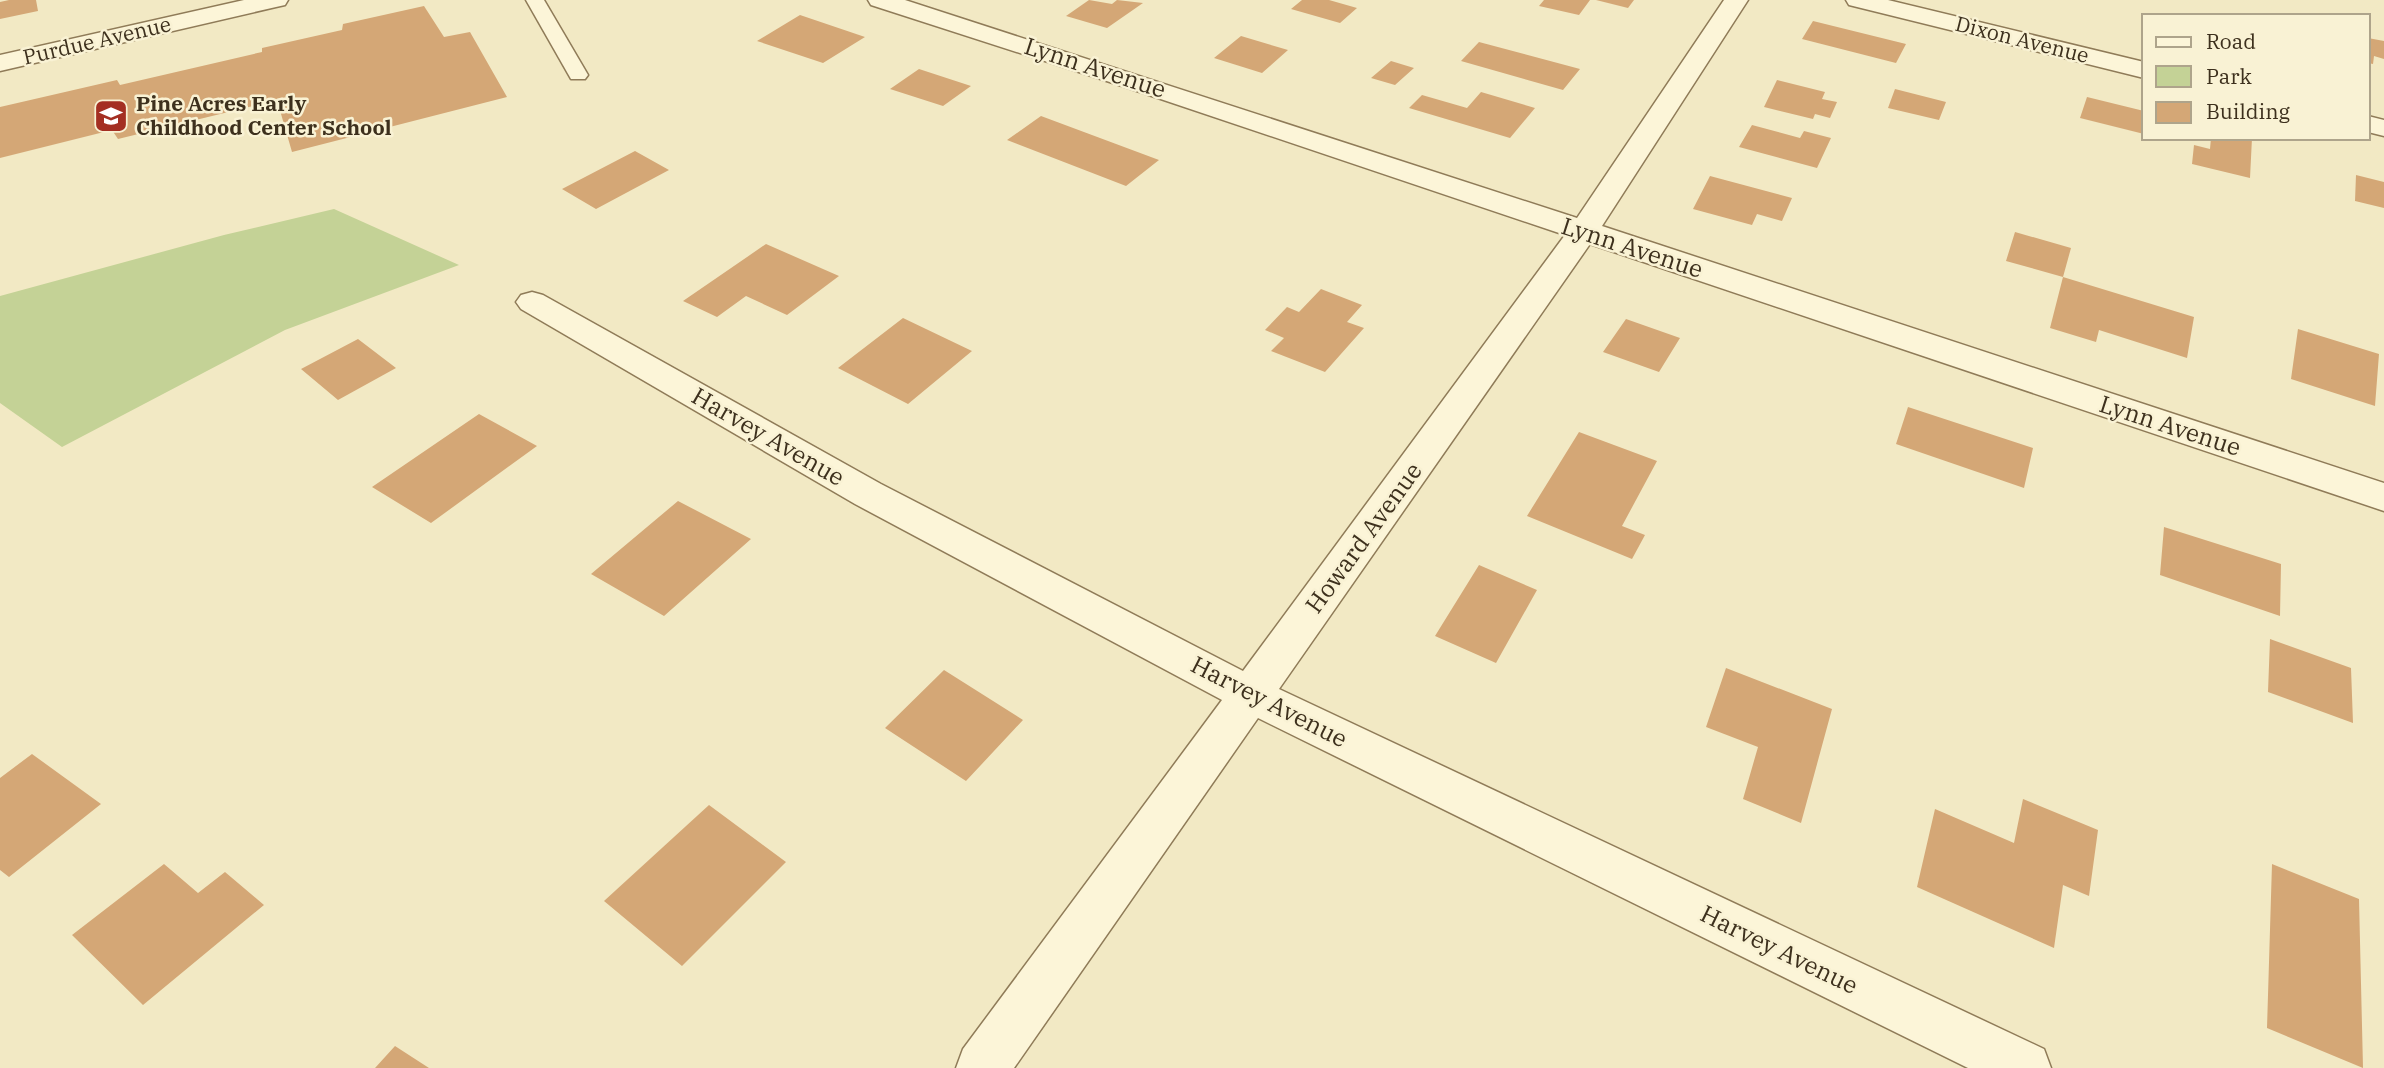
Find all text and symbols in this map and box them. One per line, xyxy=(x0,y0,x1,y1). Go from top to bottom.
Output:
street label: Purdue Avenue xyxy=(20,9,174,71)
street label: Dixon Avenue xyxy=(1952,9,2092,69)
legend xyxy=(2142,14,2370,140)
text: Road xyxy=(2206,27,2256,55)
street label: Lynn Avenue xyxy=(1020,29,1170,105)
text: Park xyxy=(2206,62,2253,90)
place label: Pine Acres Early Childhood Center School xyxy=(136,89,392,141)
school or university icon: Pine Acres Early Childhood Center School xyxy=(92,97,130,135)
text: Building xyxy=(2206,97,2291,125)
street label: Lynn Avenue xyxy=(1557,209,1707,285)
street label: Harvey Avenue xyxy=(686,379,851,493)
street label: Lynn Avenue xyxy=(2095,387,2245,463)
street label: Howard Avenue xyxy=(1298,456,1429,619)
street label: Harvey Avenue xyxy=(1186,648,1353,754)
street label: Harvey Avenue xyxy=(1695,897,1863,1001)

